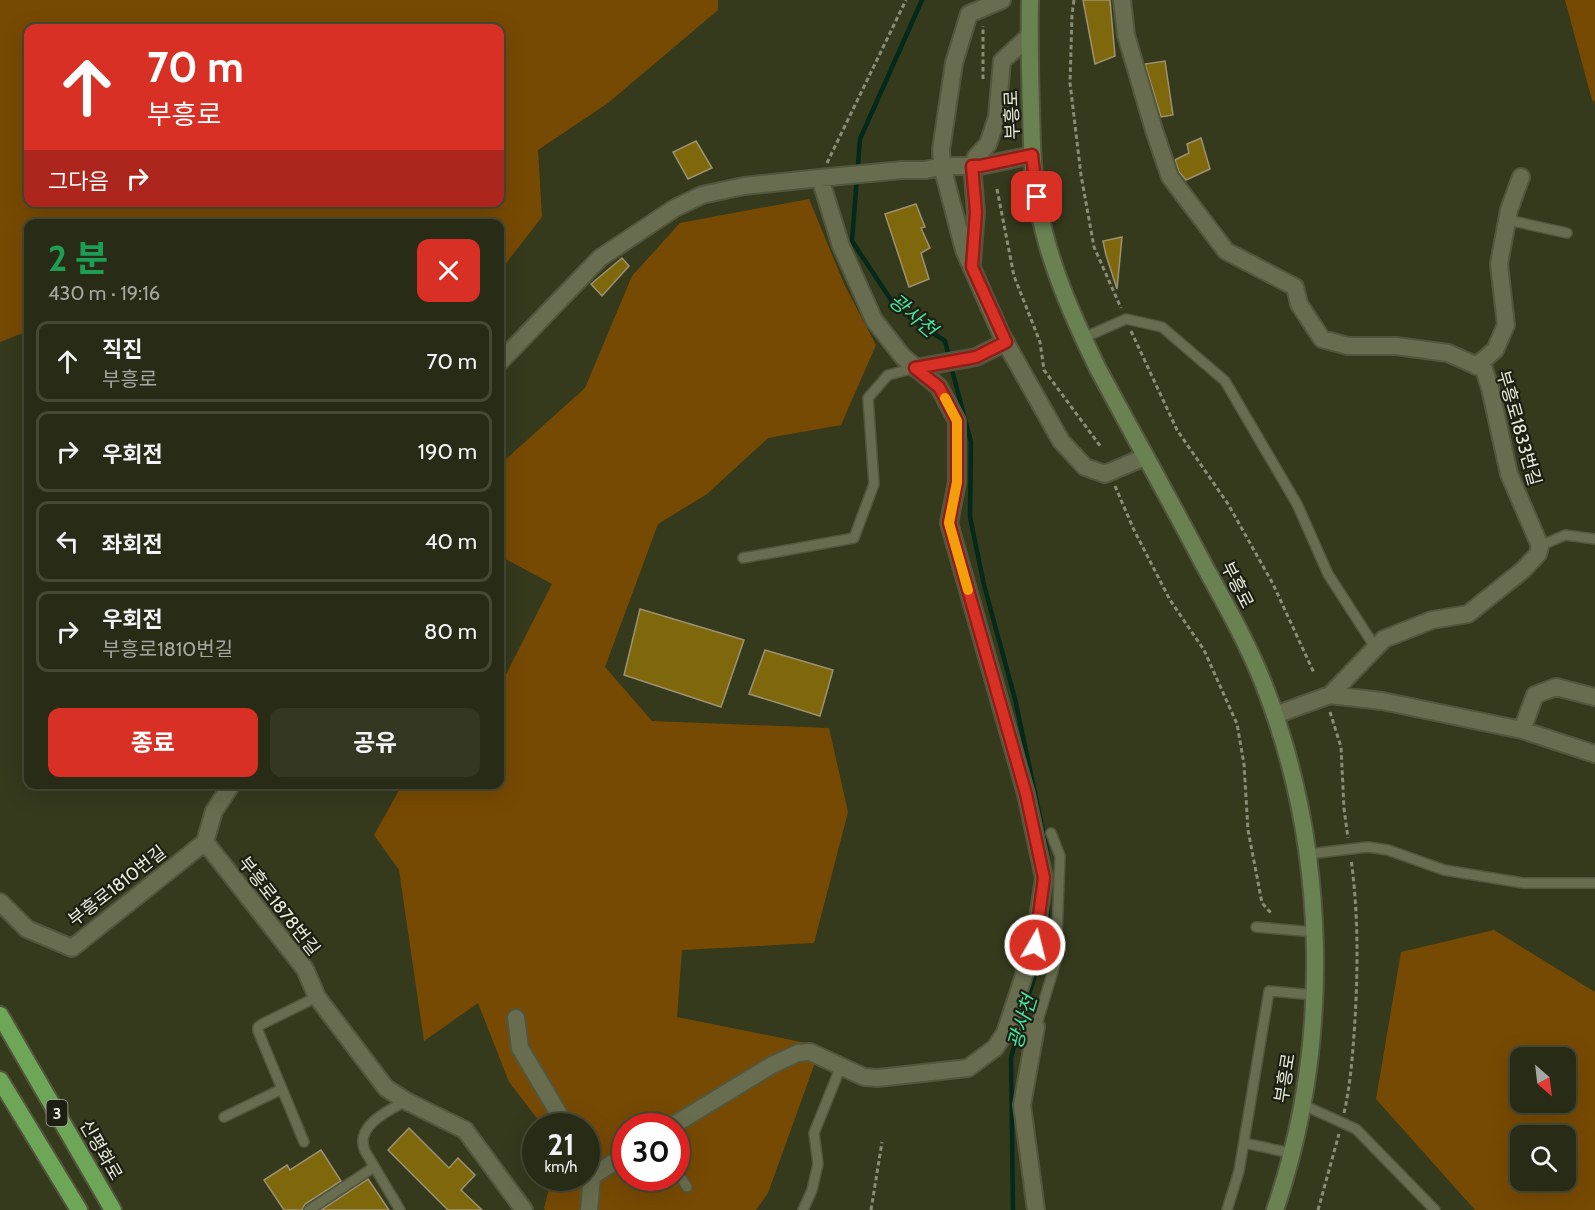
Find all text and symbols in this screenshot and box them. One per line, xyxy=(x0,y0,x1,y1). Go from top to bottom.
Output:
text: 70 m xyxy=(147,41,244,93)
icon: ahead xyxy=(48,48,126,126)
street label: 부흥로 xyxy=(1000,90,1024,140)
text: 부흥로 xyxy=(147,98,222,131)
icon: right xyxy=(121,162,154,195)
text: 그다음 xyxy=(48,168,109,195)
pin xyxy=(1011,171,1062,222)
icon: arrive xyxy=(1020,180,1053,213)
text: 2 분 xyxy=(48,236,108,280)
button: close xyxy=(417,239,480,302)
text: 430 m · 19:16 xyxy=(48,281,160,305)
water label: 광사천 xyxy=(884,288,944,344)
text: 직진 xyxy=(102,336,142,363)
icon: ahead xyxy=(51,345,84,378)
text: 70 m xyxy=(427,348,477,375)
text: 부흥로 xyxy=(102,367,157,391)
street label: 부흥로1833번길 xyxy=(1492,368,1546,488)
icon: right xyxy=(51,435,84,468)
text: 190 m xyxy=(418,438,477,465)
text: 우회전 xyxy=(102,441,163,468)
icon: left xyxy=(51,525,84,558)
text: 40 m xyxy=(425,528,477,555)
text: 좌회전 xyxy=(102,531,163,558)
street label: 부흥로 xyxy=(1216,558,1258,612)
text: 우회전 xyxy=(102,606,163,633)
icon: right xyxy=(51,615,84,648)
text: 80 m xyxy=(424,618,477,645)
text: 부흥로1810번길 xyxy=(102,637,233,661)
button: 종료 xyxy=(48,708,258,777)
button: 공유 xyxy=(270,708,480,777)
street label: 부흥로1810번길 xyxy=(64,841,170,931)
street label: 부흥로1878번길 xyxy=(234,852,324,960)
position arrow xyxy=(1003,913,1067,977)
water label: 광사천 xyxy=(1002,990,1042,1052)
north arrow xyxy=(1510,1047,1576,1113)
map controls xyxy=(1510,1047,1576,1191)
street label: 부흥로 xyxy=(1270,1052,1300,1104)
road number: 3 xyxy=(46,1100,68,1126)
speed limit sign: 30 xyxy=(612,1113,690,1191)
street label: 신평화로 xyxy=(75,1116,127,1184)
button: search xyxy=(1510,1125,1576,1191)
text: 21 xyxy=(548,1126,574,1163)
text: km/h xyxy=(545,1158,577,1176)

